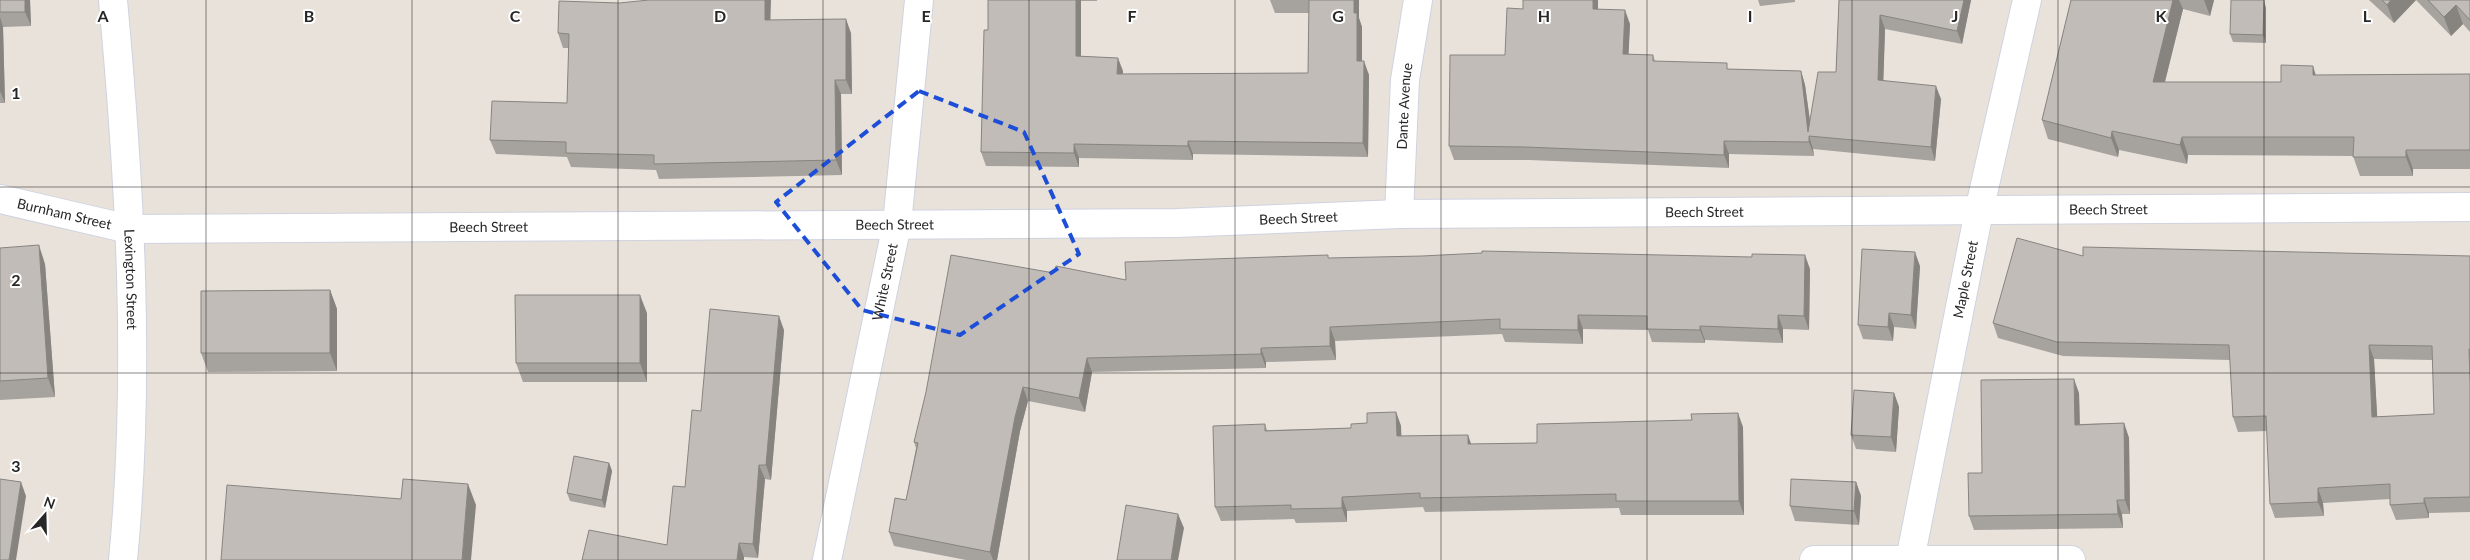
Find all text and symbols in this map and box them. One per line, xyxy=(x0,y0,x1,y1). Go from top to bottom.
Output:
text: A xyxy=(96,6,109,25)
text: B xyxy=(304,6,314,25)
text: C xyxy=(510,6,521,25)
text: D xyxy=(714,6,726,25)
text: E xyxy=(921,6,931,25)
text: F xyxy=(1127,6,1137,25)
text: G xyxy=(1332,6,1344,25)
text: H xyxy=(1538,6,1550,25)
text: I xyxy=(1748,6,1752,25)
text: J xyxy=(1952,6,1958,25)
text: K xyxy=(2156,6,2168,25)
text: L xyxy=(2363,6,2372,25)
street label: Dante Avenue xyxy=(1393,61,1416,150)
text: 1 xyxy=(11,83,21,102)
street label: Burnham Street xyxy=(16,194,113,233)
street label: Beech Street xyxy=(2069,200,2148,218)
street label: Beech Street xyxy=(1665,203,1744,220)
street label: Beech Street xyxy=(1259,207,1338,228)
street label: Beech Street xyxy=(855,215,934,233)
street label: Beech Street xyxy=(449,218,528,235)
street label: Lexington Street xyxy=(121,229,141,330)
street label: Maple Street xyxy=(1949,239,1981,320)
street label: White Street xyxy=(868,242,901,322)
text: 2 xyxy=(11,270,21,289)
text: 3 xyxy=(11,456,21,475)
north arrow xyxy=(20,490,70,540)
text: N xyxy=(42,492,58,512)

